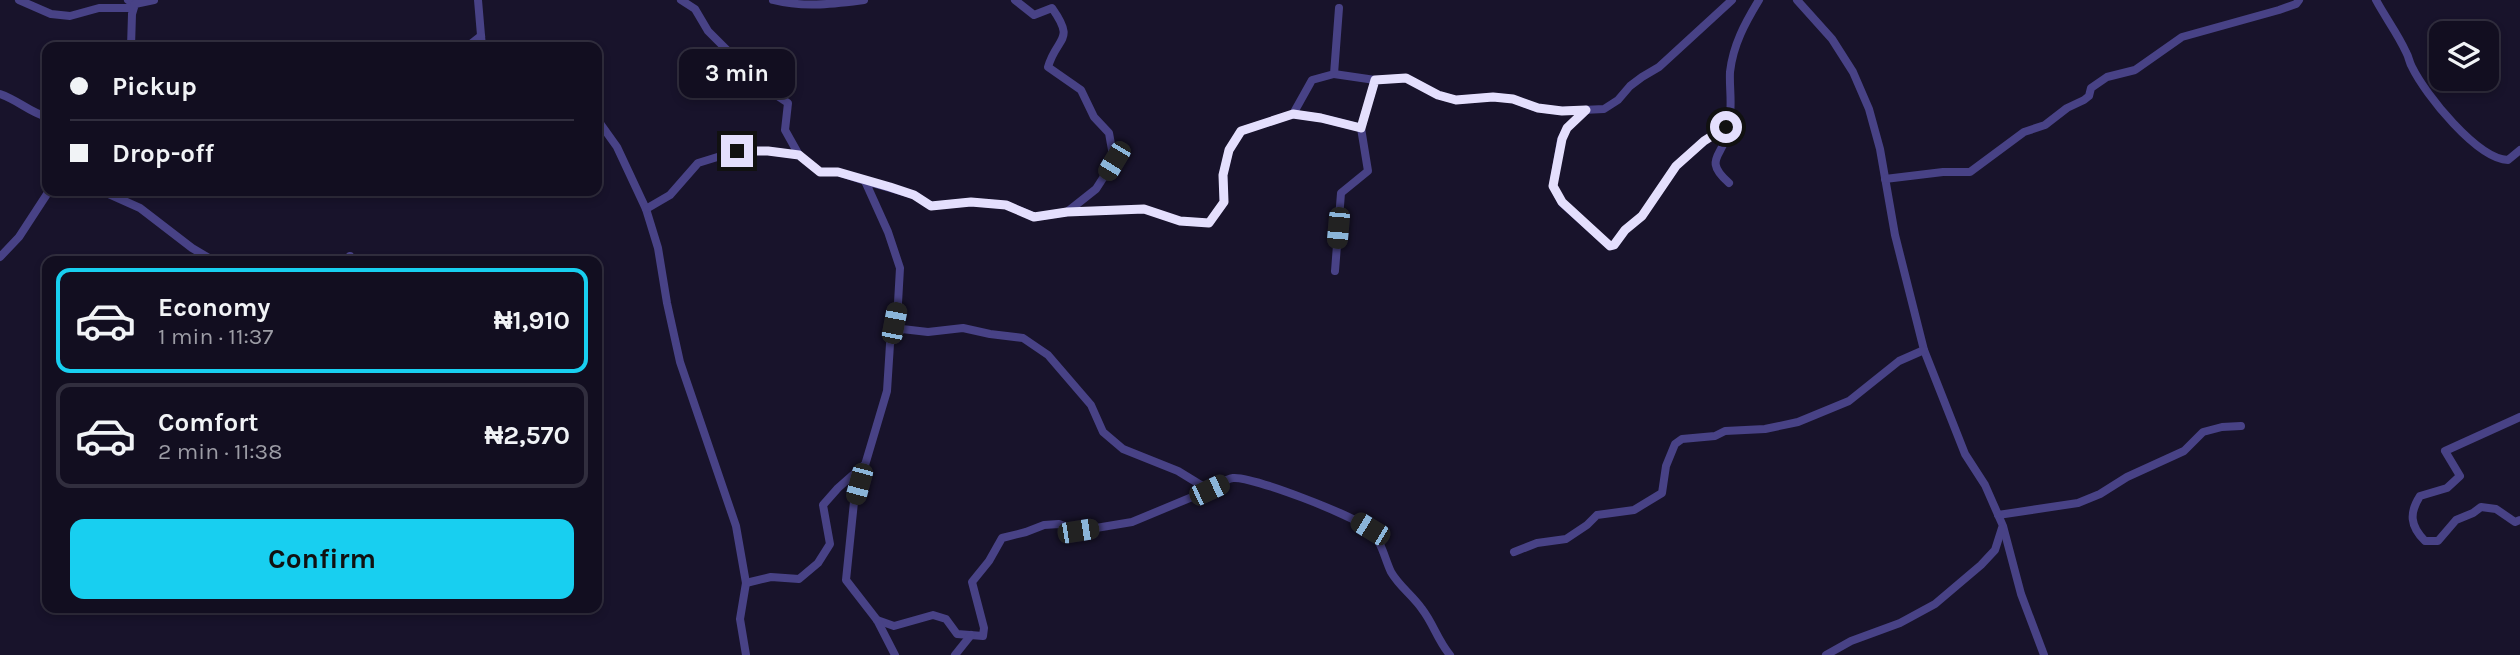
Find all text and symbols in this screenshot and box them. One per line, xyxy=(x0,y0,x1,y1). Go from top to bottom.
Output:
map controls xyxy=(2429,21,2499,91)
button: layers xyxy=(2429,21,2499,91)
callout: 3 min xyxy=(679,50,795,99)
text: 3 min xyxy=(705,60,769,87)
text: Pickup xyxy=(112,71,197,102)
route start xyxy=(1710,111,1742,143)
route end xyxy=(721,135,753,167)
text: Drop-off xyxy=(112,138,214,169)
car xyxy=(1095,138,1134,184)
car xyxy=(1326,206,1351,250)
icon: car xyxy=(74,289,137,352)
text: Economy xyxy=(158,292,270,323)
car xyxy=(880,300,909,346)
text: ₦1,910 xyxy=(494,305,570,336)
text: 1 min · 11:37 xyxy=(158,323,273,350)
icon: car xyxy=(74,404,137,467)
text: Comfort xyxy=(158,407,259,438)
text: ₦2,570 xyxy=(484,420,570,451)
text: 2 min · 11:38 xyxy=(158,438,282,465)
car xyxy=(844,461,875,507)
car xyxy=(1186,472,1233,508)
car xyxy=(1347,509,1394,549)
car xyxy=(1056,517,1101,545)
button: Confirm xyxy=(70,519,574,599)

